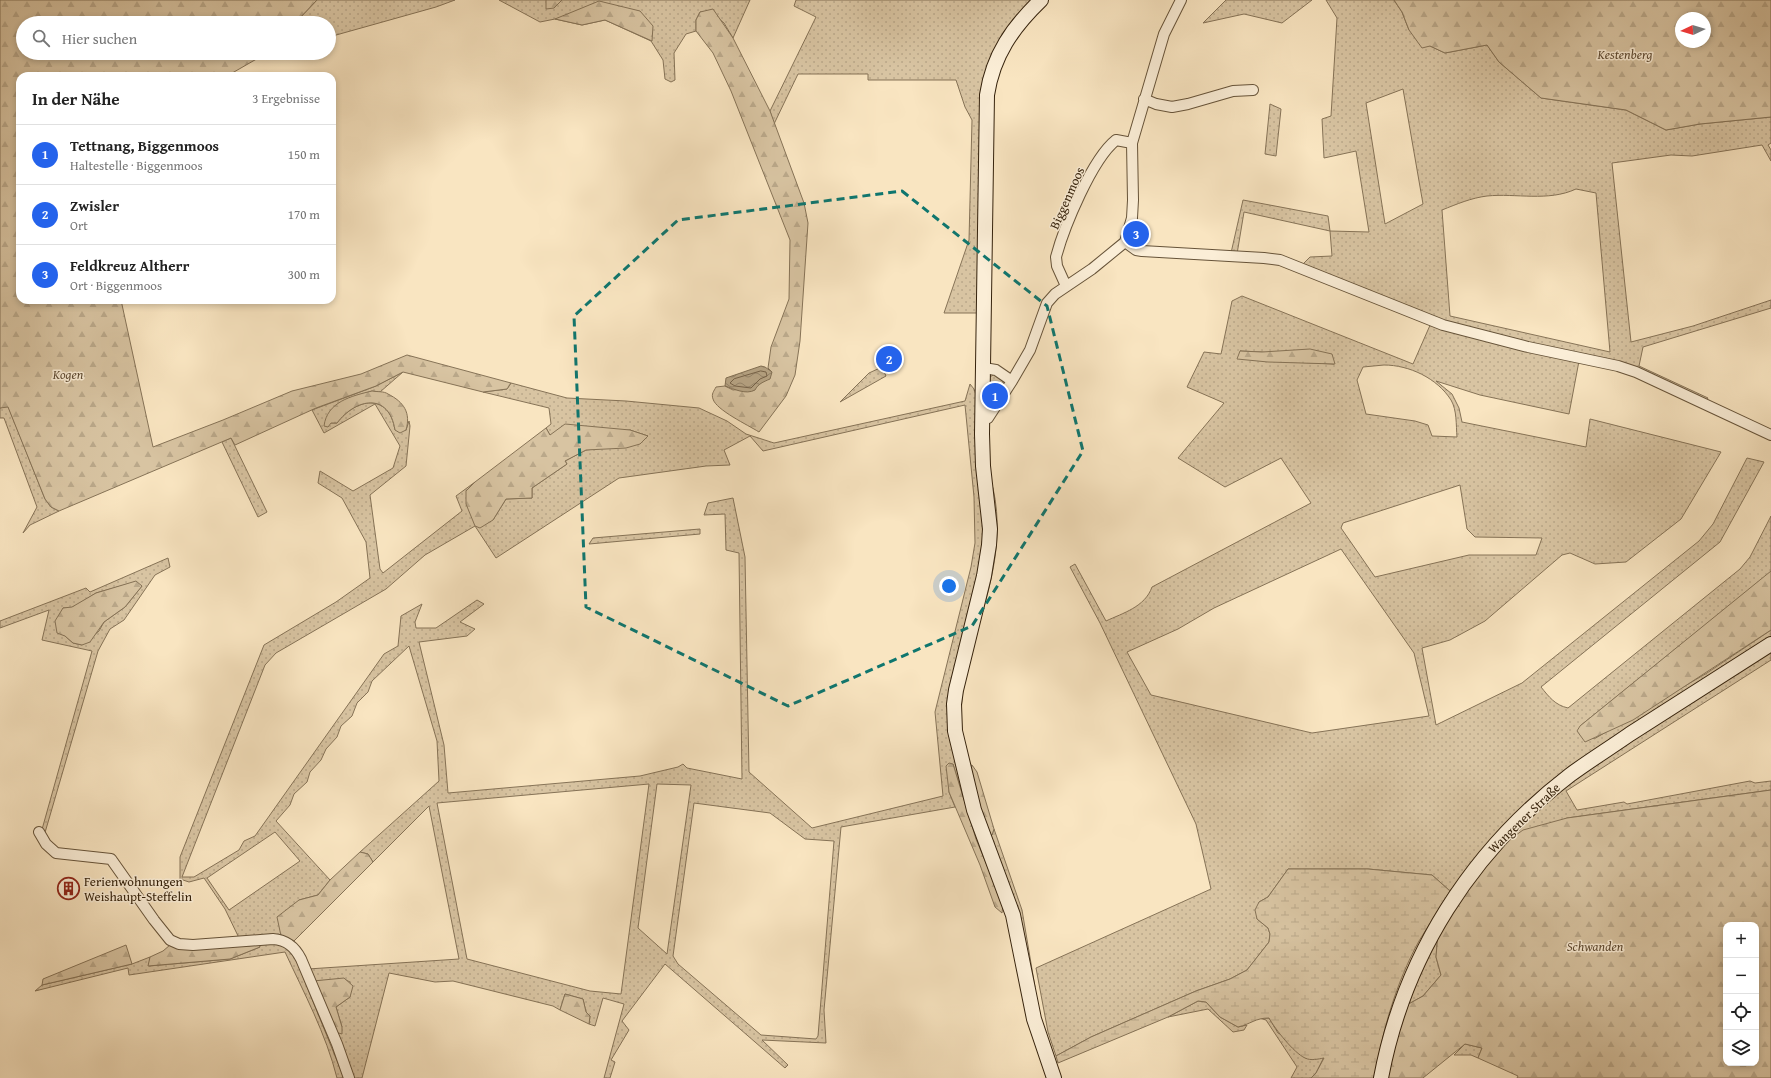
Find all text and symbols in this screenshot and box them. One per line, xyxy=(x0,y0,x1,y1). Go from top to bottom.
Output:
north arrow xyxy=(1675,12,1711,48)
search box xyxy=(16,16,336,60)
icon: search xyxy=(30,27,52,49)
text: Hier suchen xyxy=(62,28,137,49)
park label: Kestenberg xyxy=(1597,45,1653,64)
text: In der Nähe xyxy=(32,86,120,111)
text: 3 Ergebnisse xyxy=(252,89,320,108)
text: Tettnang, Biggenmoos xyxy=(70,135,219,156)
text: 1 xyxy=(42,145,48,164)
text: 150 m xyxy=(288,145,320,164)
text: Haltestelle · Biggenmoos xyxy=(70,156,203,175)
street label: Biggenmoos xyxy=(1045,164,1089,232)
text: Zwisler xyxy=(70,195,119,216)
text: 2 xyxy=(42,205,48,224)
text: 170 m xyxy=(288,205,320,224)
text: Ort xyxy=(70,216,88,235)
pin: 3 xyxy=(1123,219,1149,249)
text: Feldkreuz Altherr xyxy=(70,255,189,276)
text: 3 xyxy=(42,265,48,284)
text: 300 m xyxy=(288,265,320,284)
text: Ort · Biggenmoos xyxy=(70,276,162,295)
pin: 2 xyxy=(876,344,902,374)
park label: Kogen xyxy=(52,365,84,384)
pin: 1 xyxy=(982,381,1008,411)
your location xyxy=(939,576,959,596)
street label: Wangener Straße xyxy=(1484,778,1564,858)
place label: Ferienwohnungen Weishaupt-Steffelin xyxy=(84,872,193,906)
building icon: Ferienwohnungen Weishaupt-Steffelin xyxy=(55,875,81,901)
map controls xyxy=(1723,922,1759,1066)
button: + xyxy=(1723,922,1759,958)
park label: Schwanden xyxy=(1567,937,1624,956)
button: − xyxy=(1723,958,1759,994)
button: locate xyxy=(1723,994,1759,1030)
button: layers xyxy=(1723,1030,1759,1066)

